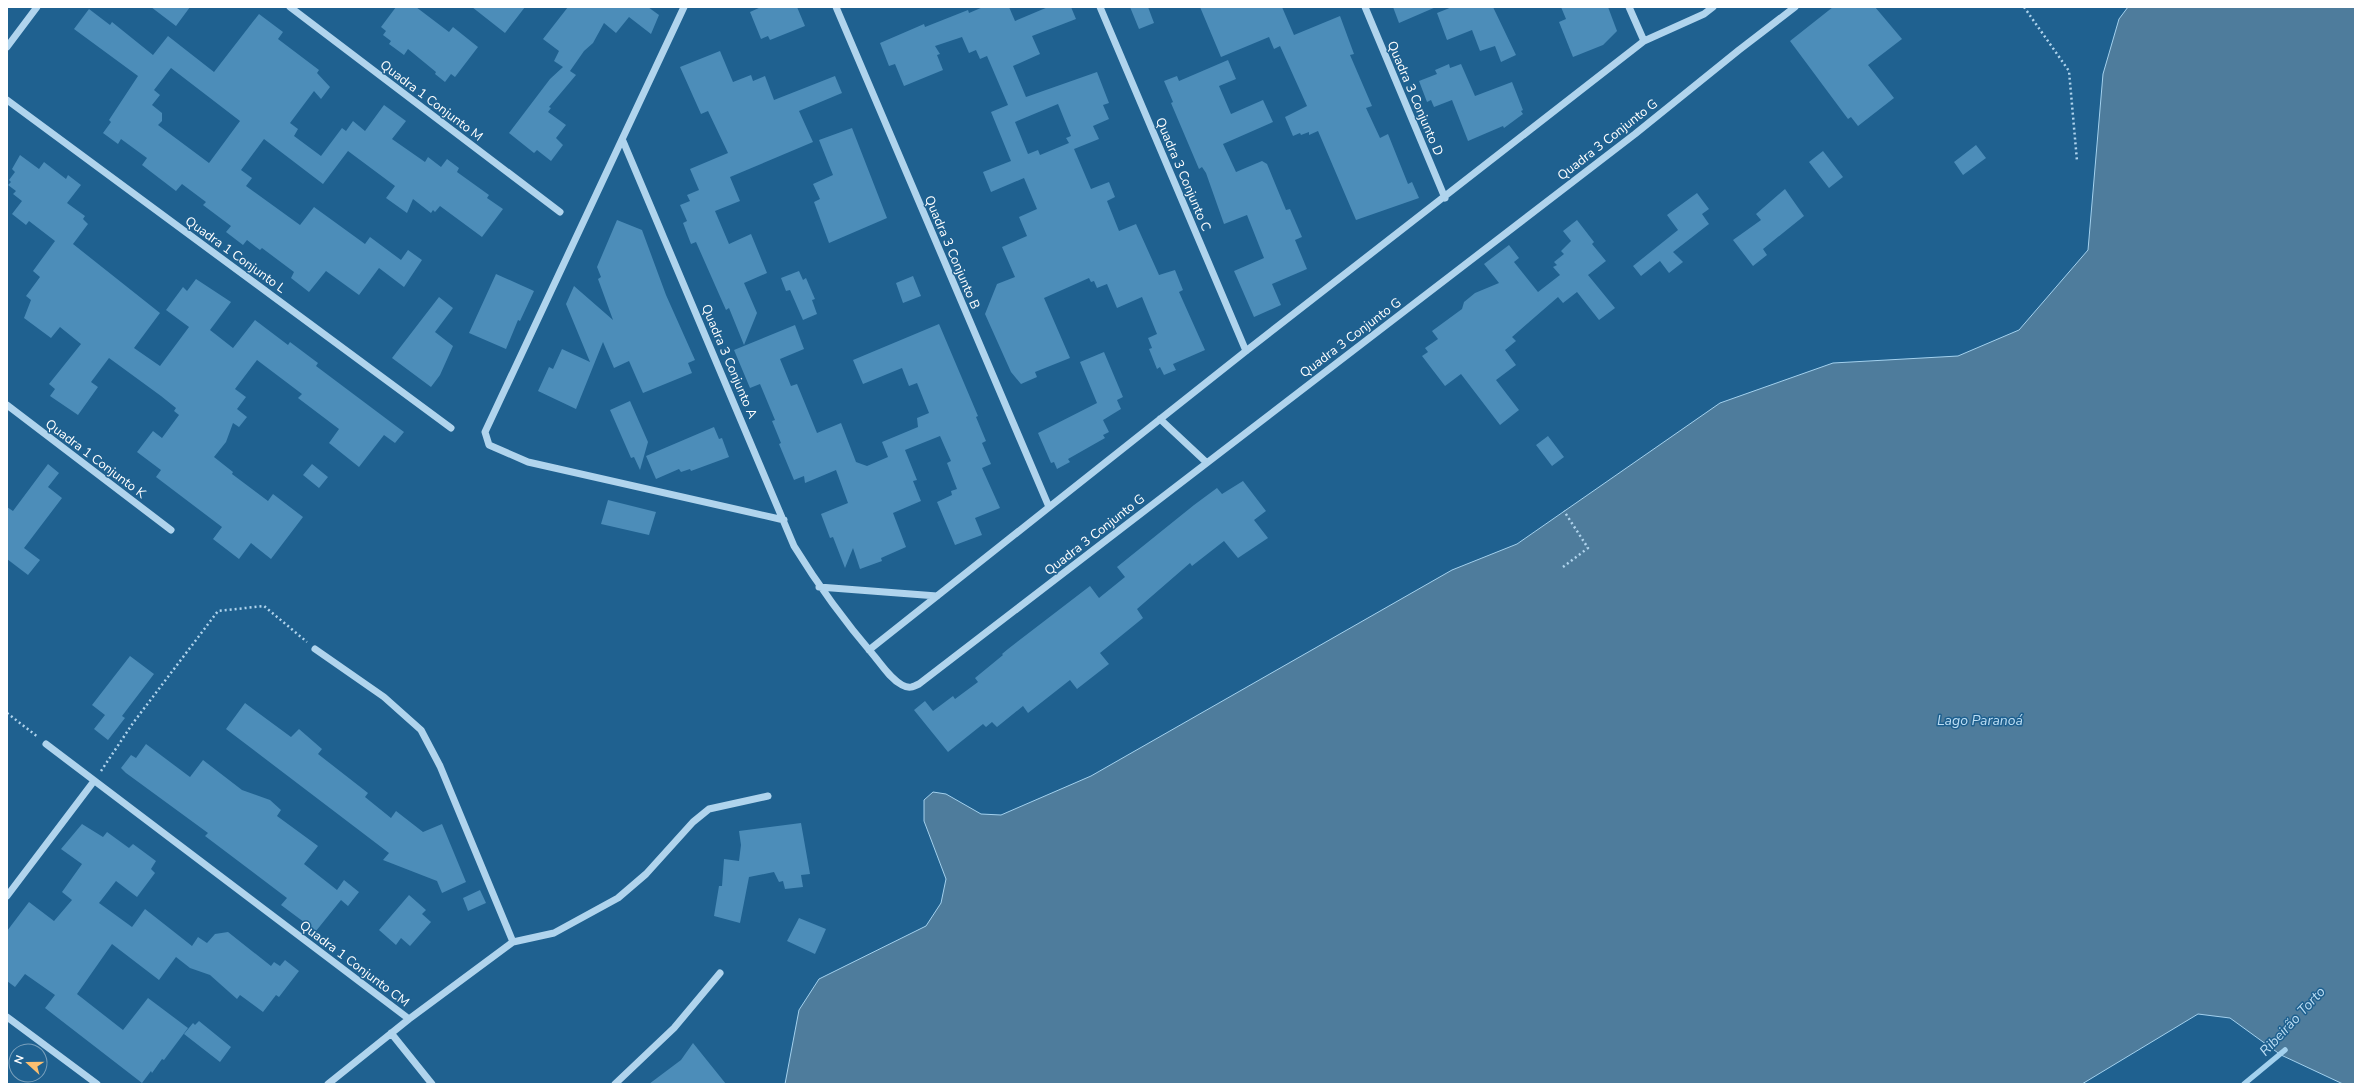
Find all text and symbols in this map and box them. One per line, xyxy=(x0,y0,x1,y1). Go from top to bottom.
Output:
street label: Quadra 3 Conjunto D xyxy=(1383,38,1447,159)
street label: Quadra 1 Conjunto M xyxy=(376,56,487,145)
street label: Quadra 3 Conjunto G xyxy=(1554,95,1662,185)
street label: Quadra 3 Conjunto C xyxy=(1151,115,1215,234)
street label: Quadra 3 Conjunto B xyxy=(920,193,984,312)
street label: Quadra 1 Conjunto L xyxy=(181,212,289,297)
street label: Quadra 3 Conjunto G xyxy=(1296,294,1405,382)
street label: Quadra 3 Conjunto A xyxy=(697,301,762,422)
street label: Quadra 1 Conjunto K xyxy=(41,415,150,503)
street label: Quadra 3 Conjunto G xyxy=(1041,490,1149,580)
water label: Lago Paranoá xyxy=(1937,711,2024,730)
street label: Quadra 1 Conjunto CM xyxy=(296,917,413,1011)
water label: Ribeirão Torto xyxy=(2255,982,2330,1060)
north arrow xyxy=(8,1043,48,1083)
text: N xyxy=(11,1053,28,1066)

